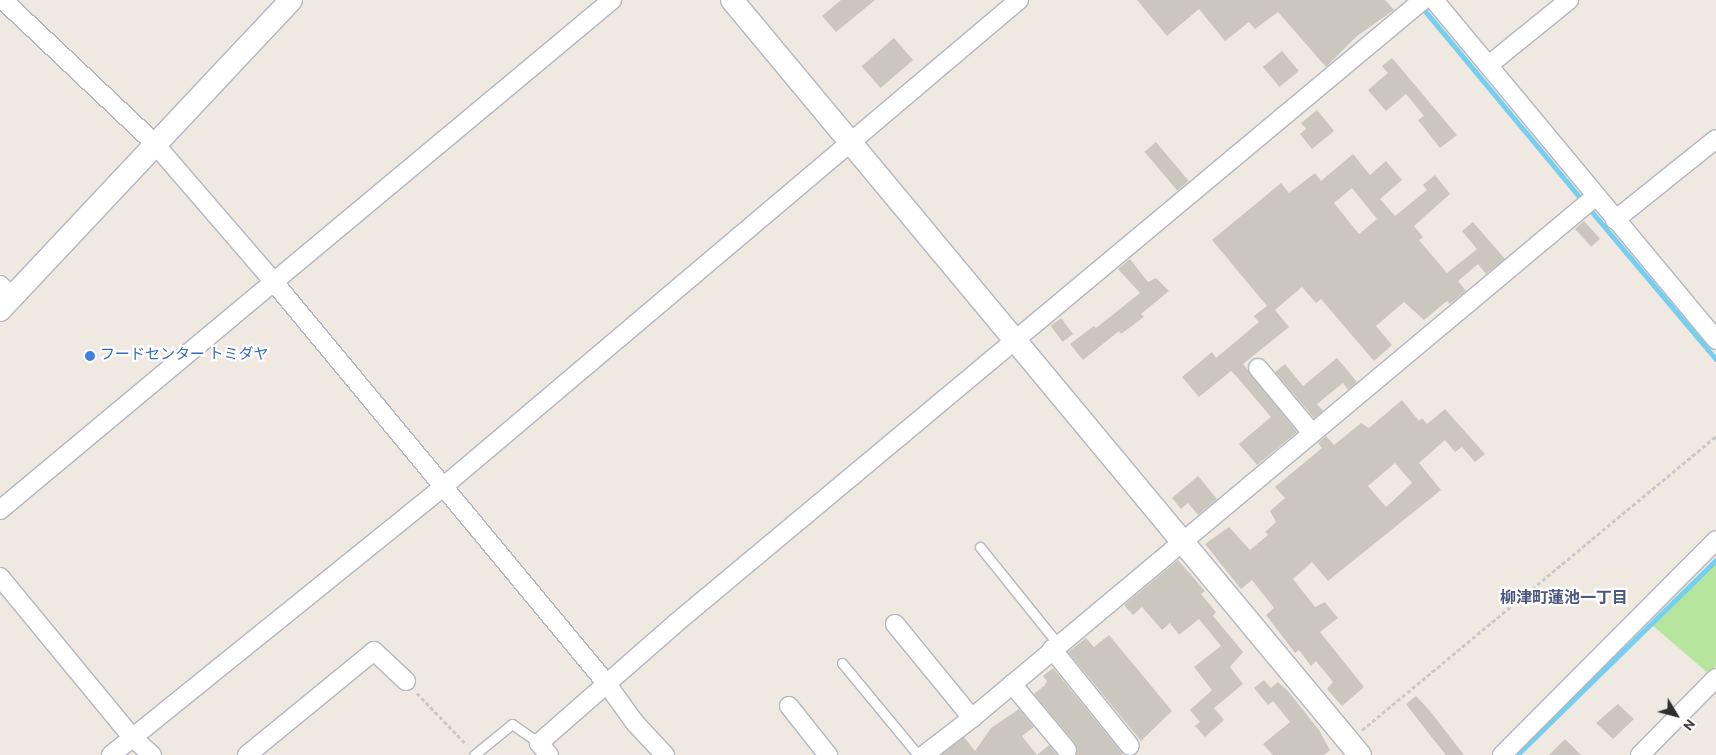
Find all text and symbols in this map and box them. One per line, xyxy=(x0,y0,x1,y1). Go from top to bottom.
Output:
place label: フードセンター トミダヤ xyxy=(100,347,269,365)
marker: フードセンター トミダヤ xyxy=(84,350,96,362)
district label: 柳津町蓮池一丁目 xyxy=(1500,589,1628,609)
north arrow xyxy=(1651,690,1701,740)
text: N xyxy=(1679,715,1698,733)

